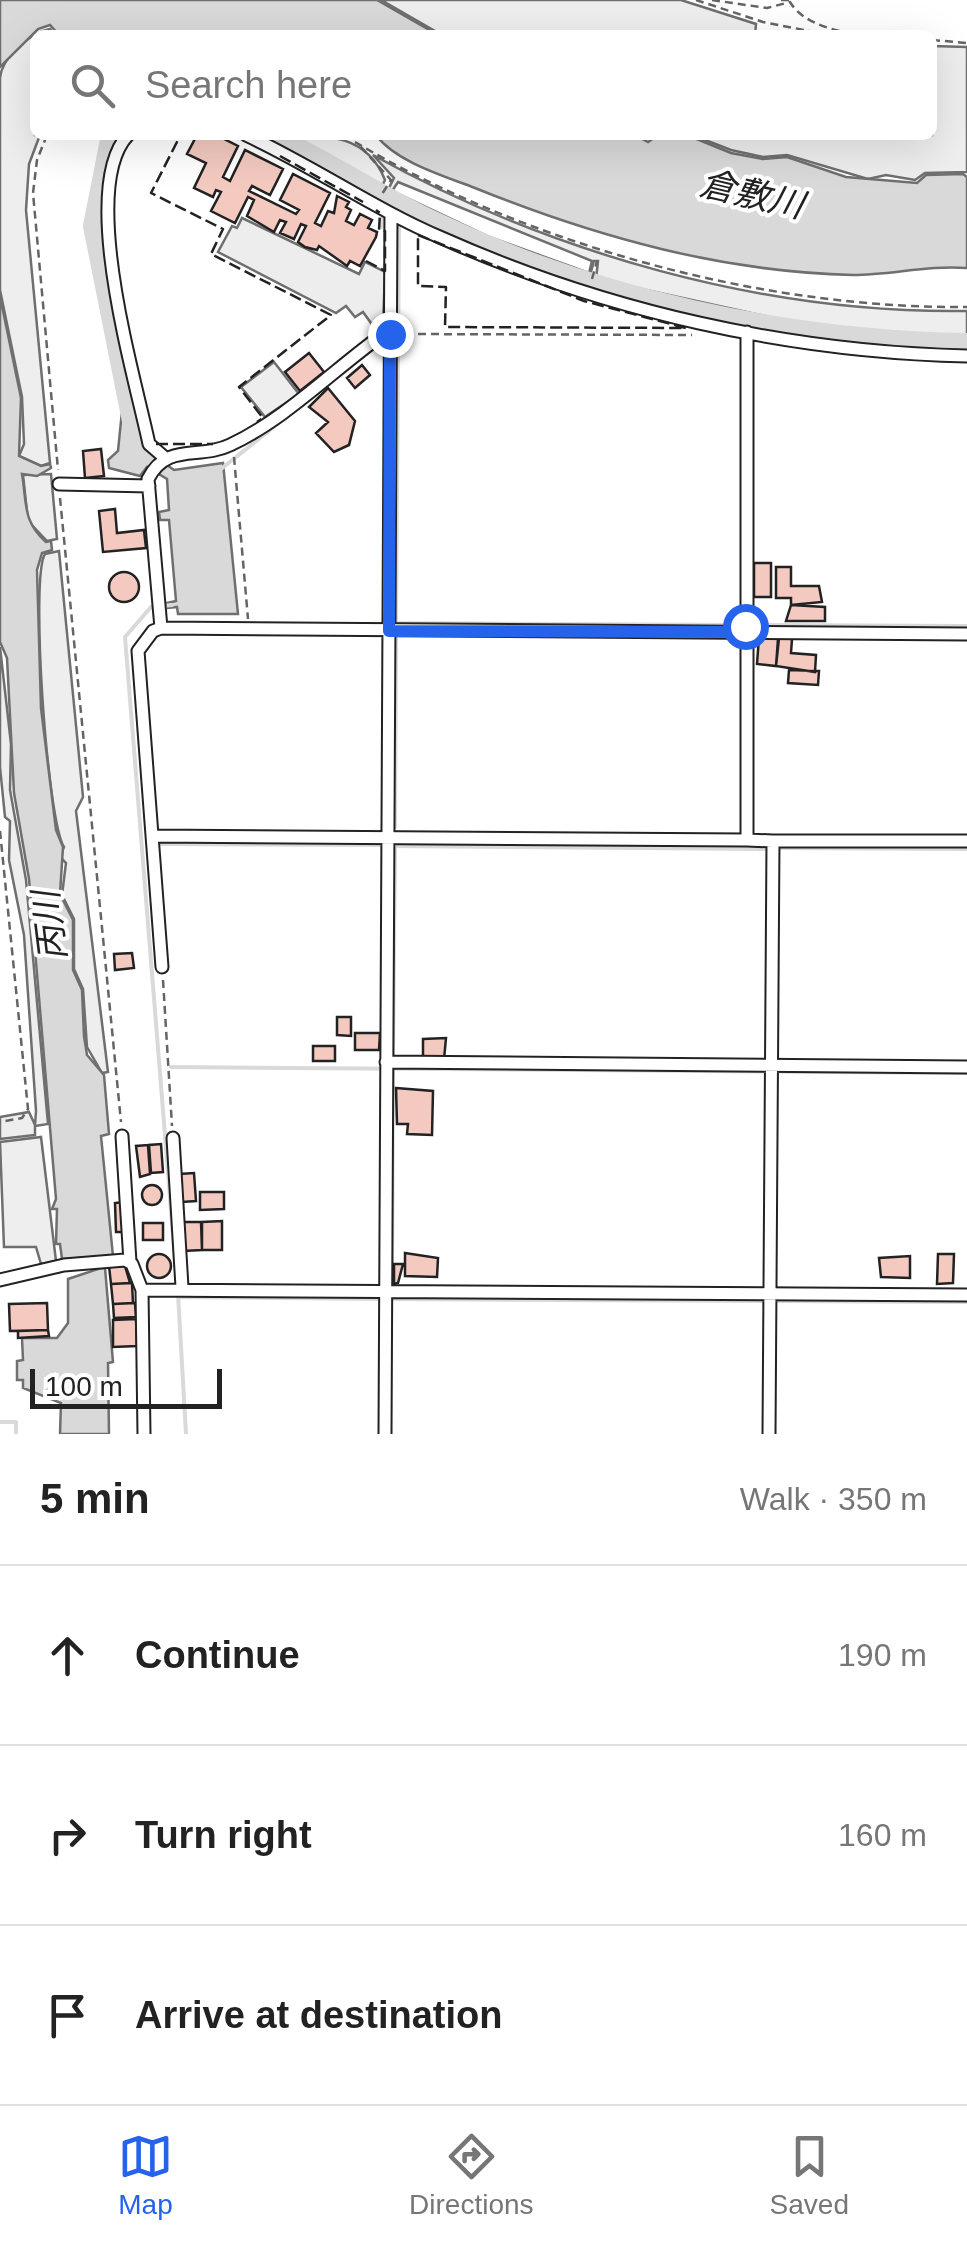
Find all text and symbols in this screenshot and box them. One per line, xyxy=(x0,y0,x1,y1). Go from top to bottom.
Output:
search box xyxy=(30,30,937,140)
icon: search xyxy=(65,58,120,113)
text: Search here xyxy=(145,64,352,106)
water label: 倉敷川 xyxy=(696,163,811,226)
route end xyxy=(368,312,414,358)
route start xyxy=(723,604,769,650)
water label: 丙川 xyxy=(25,885,73,963)
scale bar xyxy=(30,1364,222,1408)
text: 100 m xyxy=(45,1371,123,1402)
text: 5 min xyxy=(40,1475,150,1522)
text: Walk · 350 m xyxy=(740,1481,927,1517)
icon: ahead xyxy=(40,1628,95,1683)
text: Continue xyxy=(135,1634,300,1676)
text: 190 m xyxy=(838,1637,927,1673)
icon: right xyxy=(40,1808,95,1863)
text: Turn right xyxy=(135,1814,312,1856)
text: 160 m xyxy=(838,1817,927,1853)
icon: arrive xyxy=(40,1988,95,2043)
text: Arrive at destination xyxy=(135,1994,502,2036)
tab: Map xyxy=(118,2129,173,2221)
tab: Directions xyxy=(409,2129,534,2221)
tab: Saved xyxy=(770,2129,849,2221)

